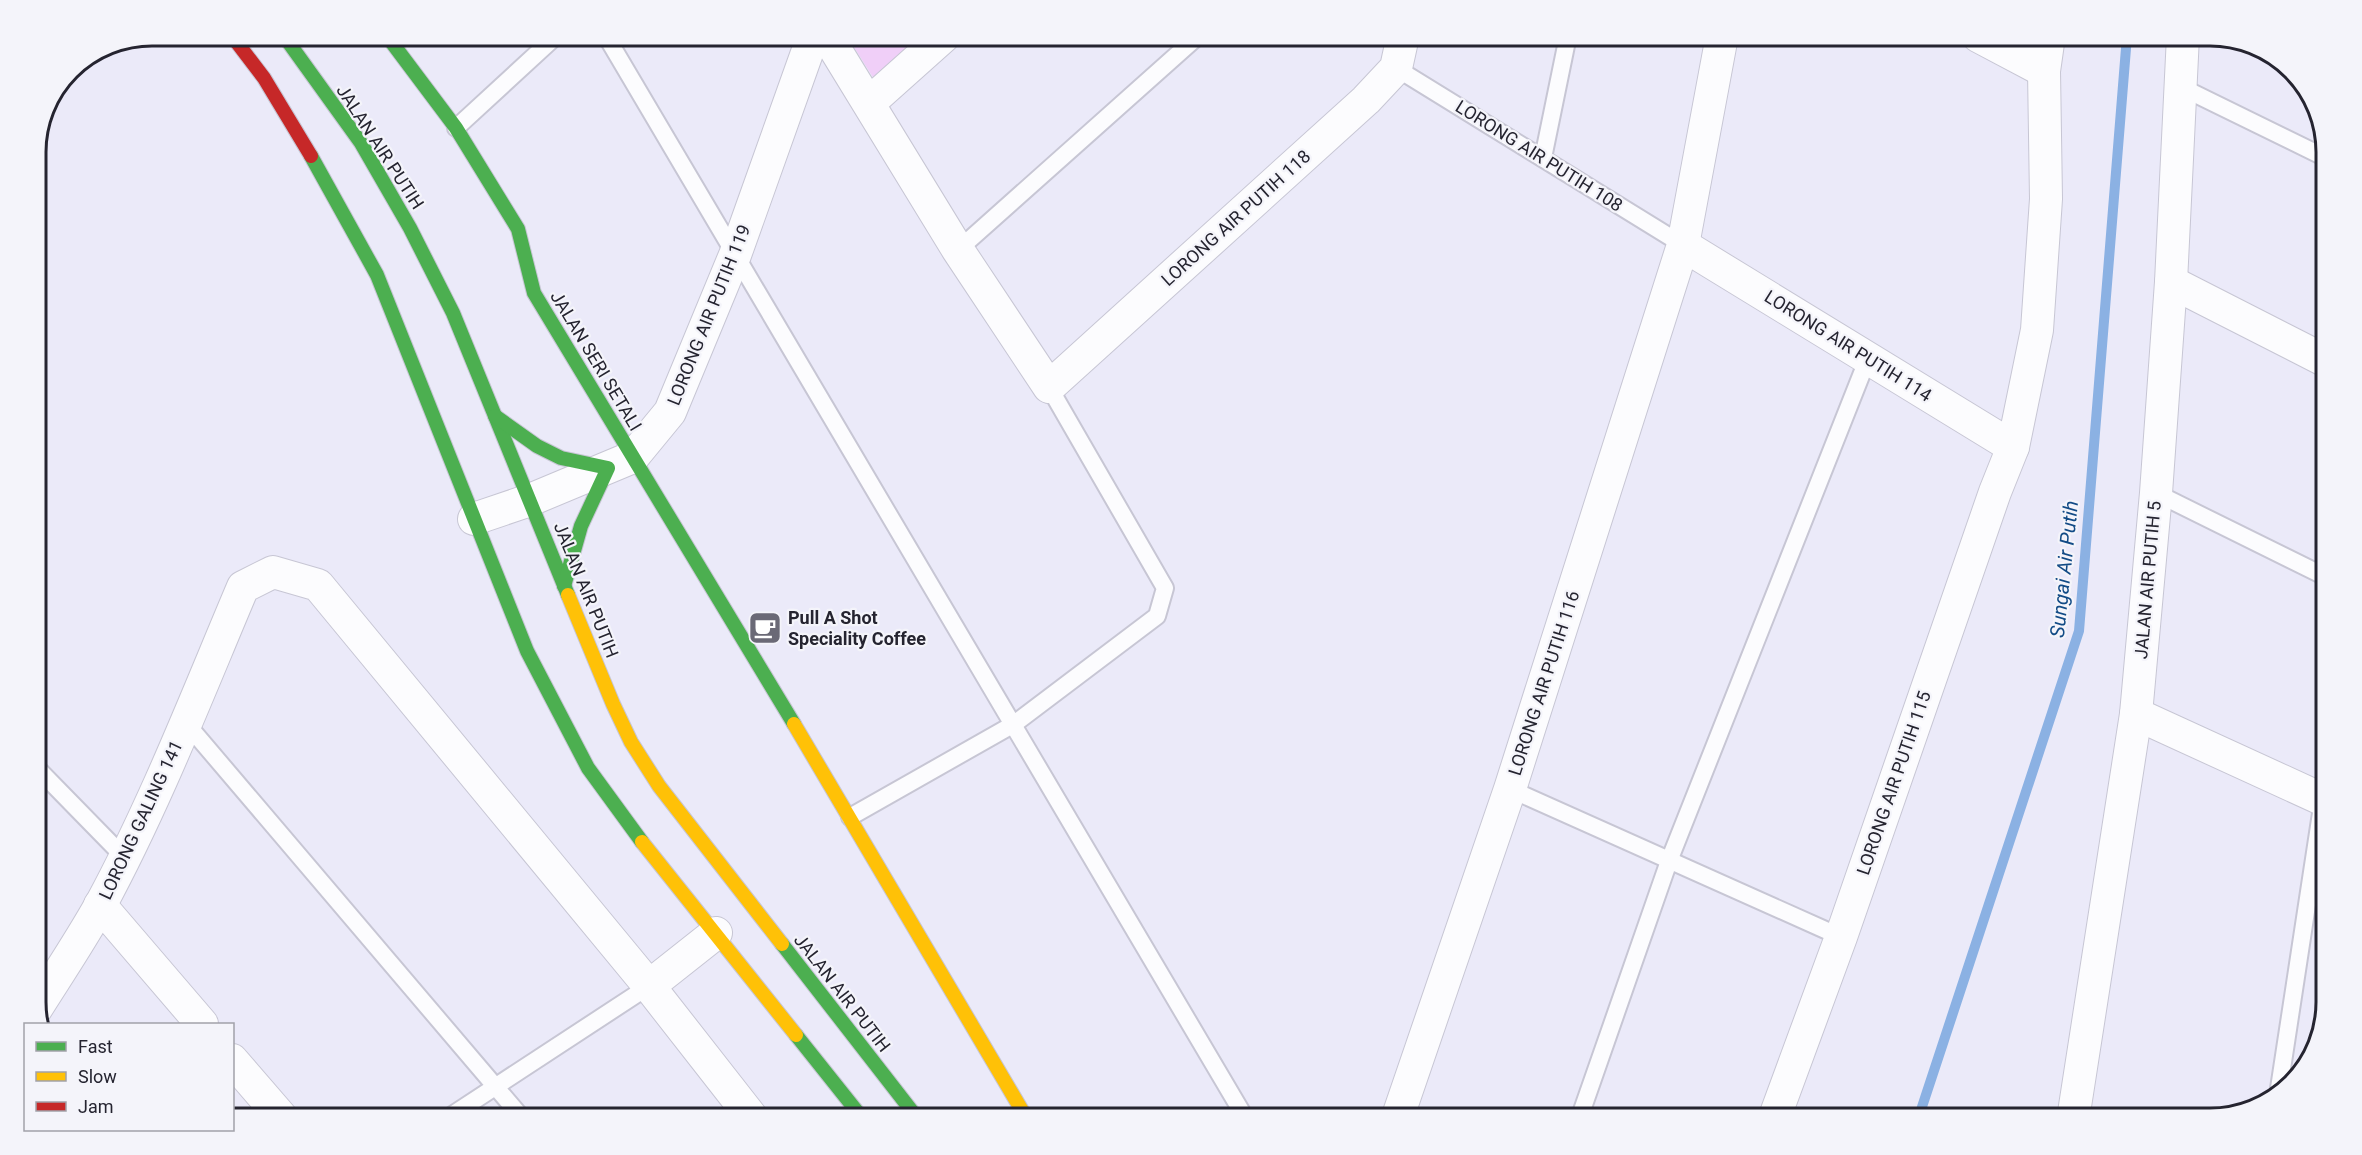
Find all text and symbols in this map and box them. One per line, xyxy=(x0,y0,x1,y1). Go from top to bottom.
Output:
street label: JALAN AIR PUTIH xyxy=(332,81,428,213)
street label: LORONG AIR PUTIH 108 xyxy=(1452,96,1627,216)
street label: LORONG AIR PUTIH 118 xyxy=(1157,145,1314,290)
street label: LORONG AIR PUTIH 119 xyxy=(663,221,754,408)
street label: LORONG AIR PUTIH 114 xyxy=(1761,286,1936,406)
street label: JALAN SERI SETALI xyxy=(546,287,646,434)
water label: Sungai Air Putih xyxy=(2045,499,2083,639)
street label: JALAN AIR PUTIH 5 xyxy=(2130,500,2165,660)
street label: JALAN AIR PUTIH xyxy=(550,519,623,661)
street label: LORONG AIR PUTIH 116 xyxy=(1504,588,1583,778)
place label: Pull A Shot Speciality Coffee xyxy=(788,607,926,649)
cafe icon: Pull A Shot Speciality Coffee xyxy=(747,610,783,646)
street label: LORONG AIR PUTIH 115 xyxy=(1852,688,1935,878)
street label: LORONG GALING 141 xyxy=(94,737,187,903)
street label: JALAN AIR PUTIH xyxy=(790,929,895,1056)
legend xyxy=(24,1023,234,1131)
text: Fast xyxy=(78,1036,113,1057)
text: Slow xyxy=(78,1066,117,1087)
text: Jam xyxy=(78,1096,114,1117)

